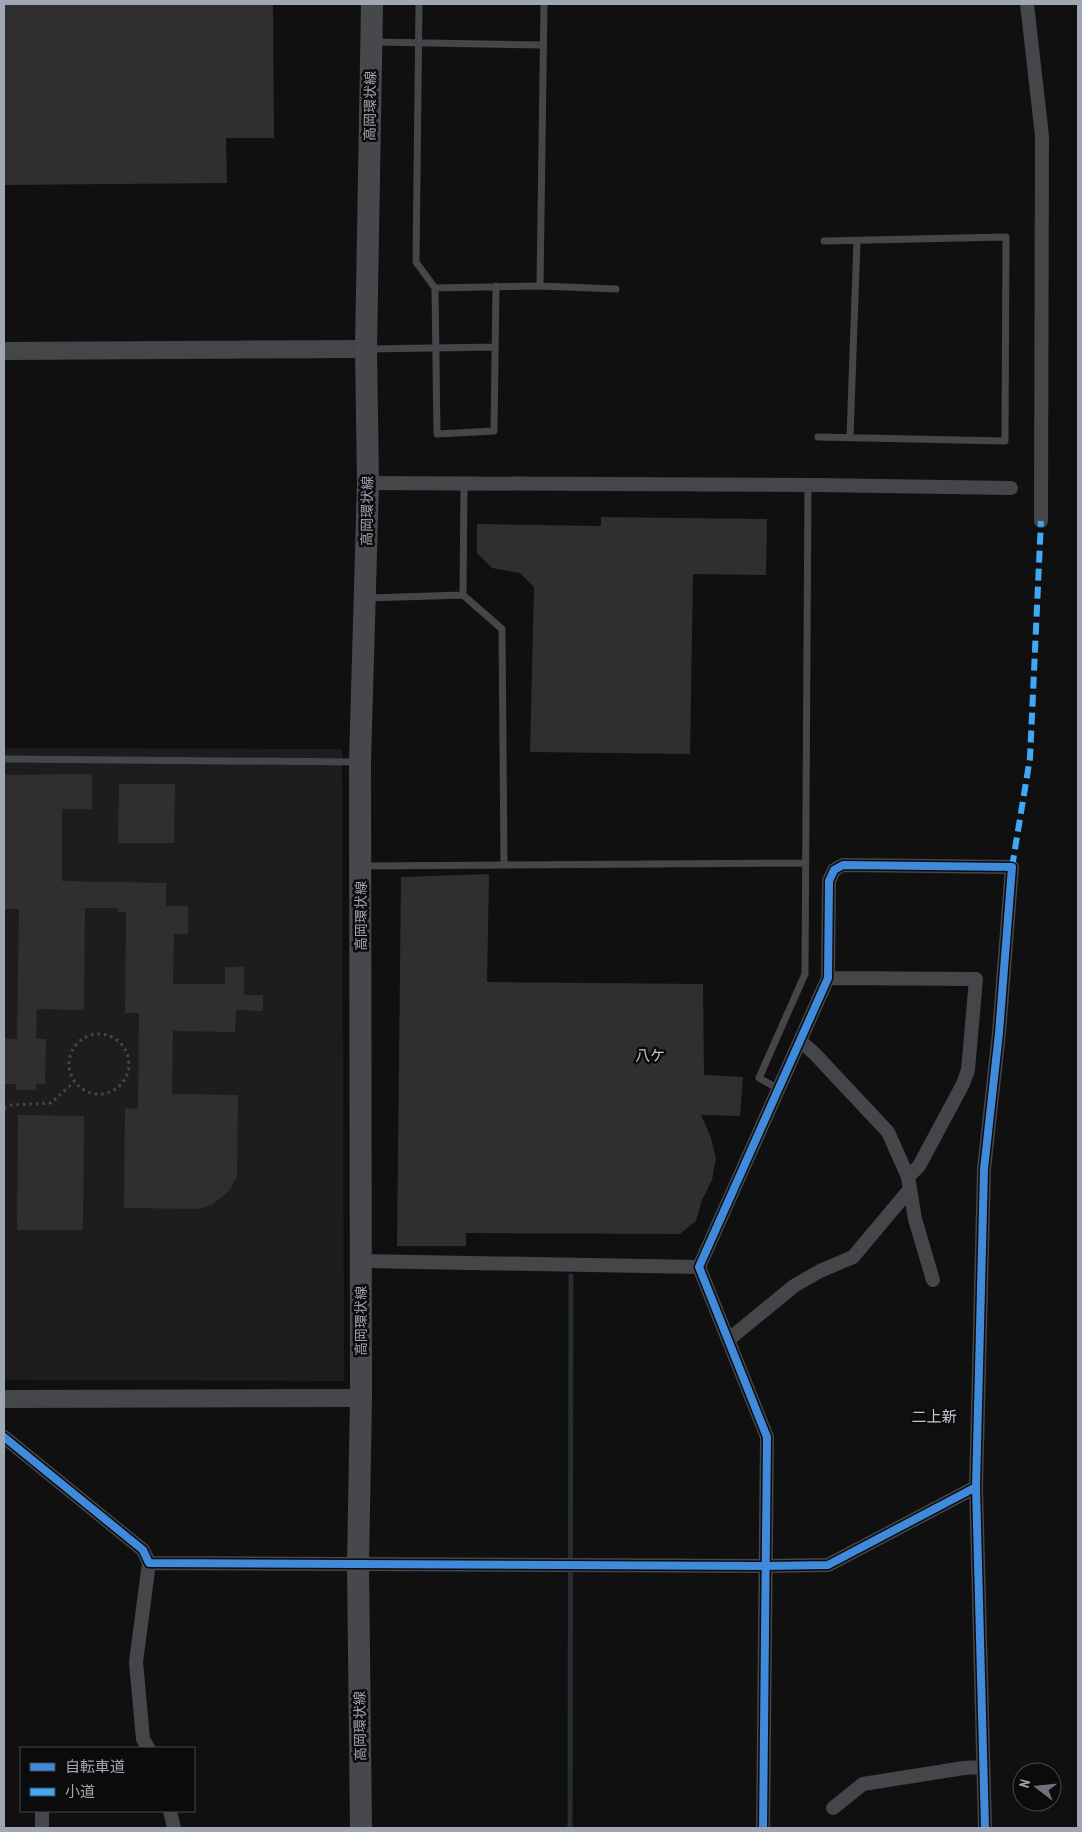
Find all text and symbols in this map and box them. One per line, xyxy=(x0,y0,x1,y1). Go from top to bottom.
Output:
street label: 高岡環状線 xyxy=(360,71,380,141)
street label: 高岡環状線 xyxy=(357,476,377,546)
street label: 高岡環状線 xyxy=(352,881,370,951)
district label: 八ケ xyxy=(635,1046,665,1065)
street label: 高岡環状線 xyxy=(352,1286,370,1356)
district label: 二上新 xyxy=(911,1407,957,1426)
street label: 高岡環状線 xyxy=(350,1691,370,1761)
legend xyxy=(20,1747,195,1812)
text: 自転車道 xyxy=(65,1757,125,1776)
north arrow xyxy=(1012,1762,1062,1812)
text: N xyxy=(1015,1777,1034,1790)
text: 小道 xyxy=(65,1782,95,1801)

